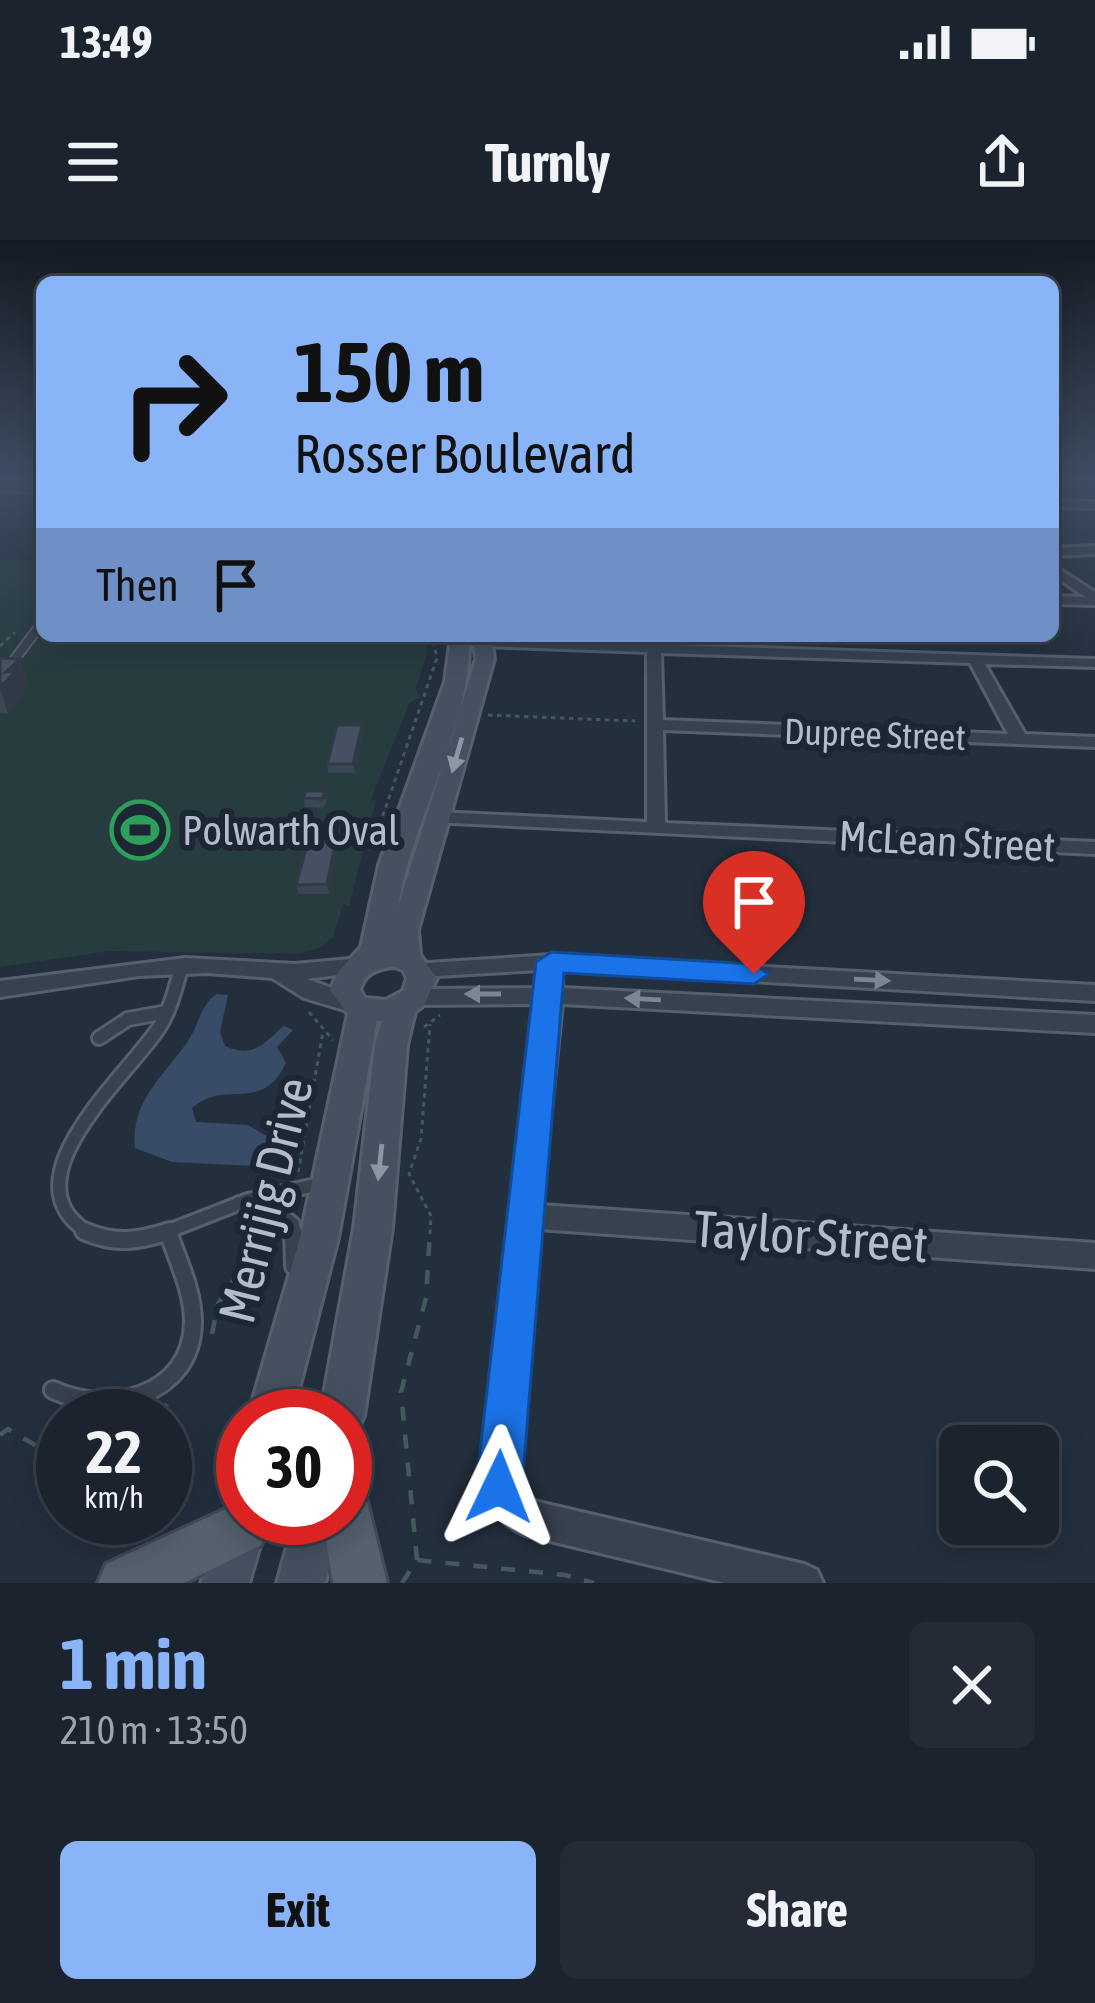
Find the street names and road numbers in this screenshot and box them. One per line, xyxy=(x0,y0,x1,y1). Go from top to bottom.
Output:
street label: Dupree Street xyxy=(783,710,967,758)
street label: McLean Street xyxy=(837,811,1057,871)
street label: Merrijig Drive xyxy=(206,1071,324,1329)
street label: Taylor Street xyxy=(692,1198,930,1274)

